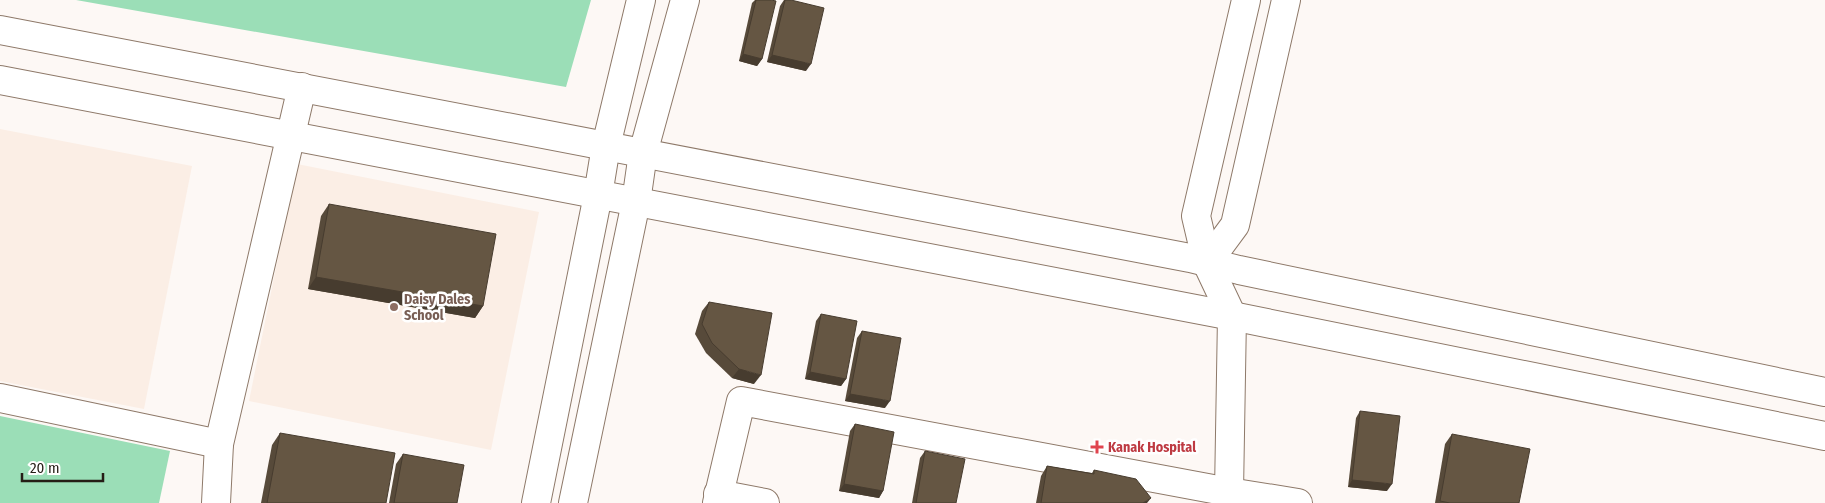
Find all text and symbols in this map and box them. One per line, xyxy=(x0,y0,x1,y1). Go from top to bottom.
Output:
place label: Daisy Dales School xyxy=(404,291,470,324)
marker: Daisy Dales School xyxy=(388,301,400,313)
place label: Kanak Hospital xyxy=(1108,439,1196,456)
marker: Kanak Hospital xyxy=(1090,440,1104,454)
scale bar xyxy=(22,450,104,482)
text: 20 m xyxy=(30,459,60,477)

